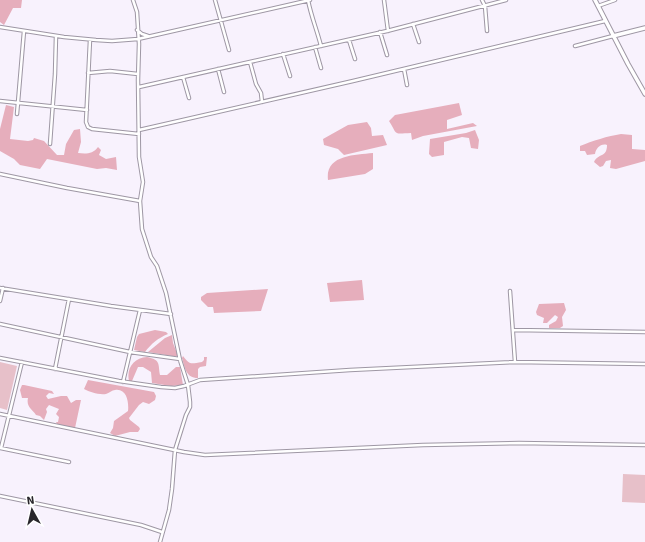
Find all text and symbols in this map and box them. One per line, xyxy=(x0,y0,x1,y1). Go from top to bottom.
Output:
north arrow xyxy=(12,490,52,530)
text: N xyxy=(26,494,35,508)

